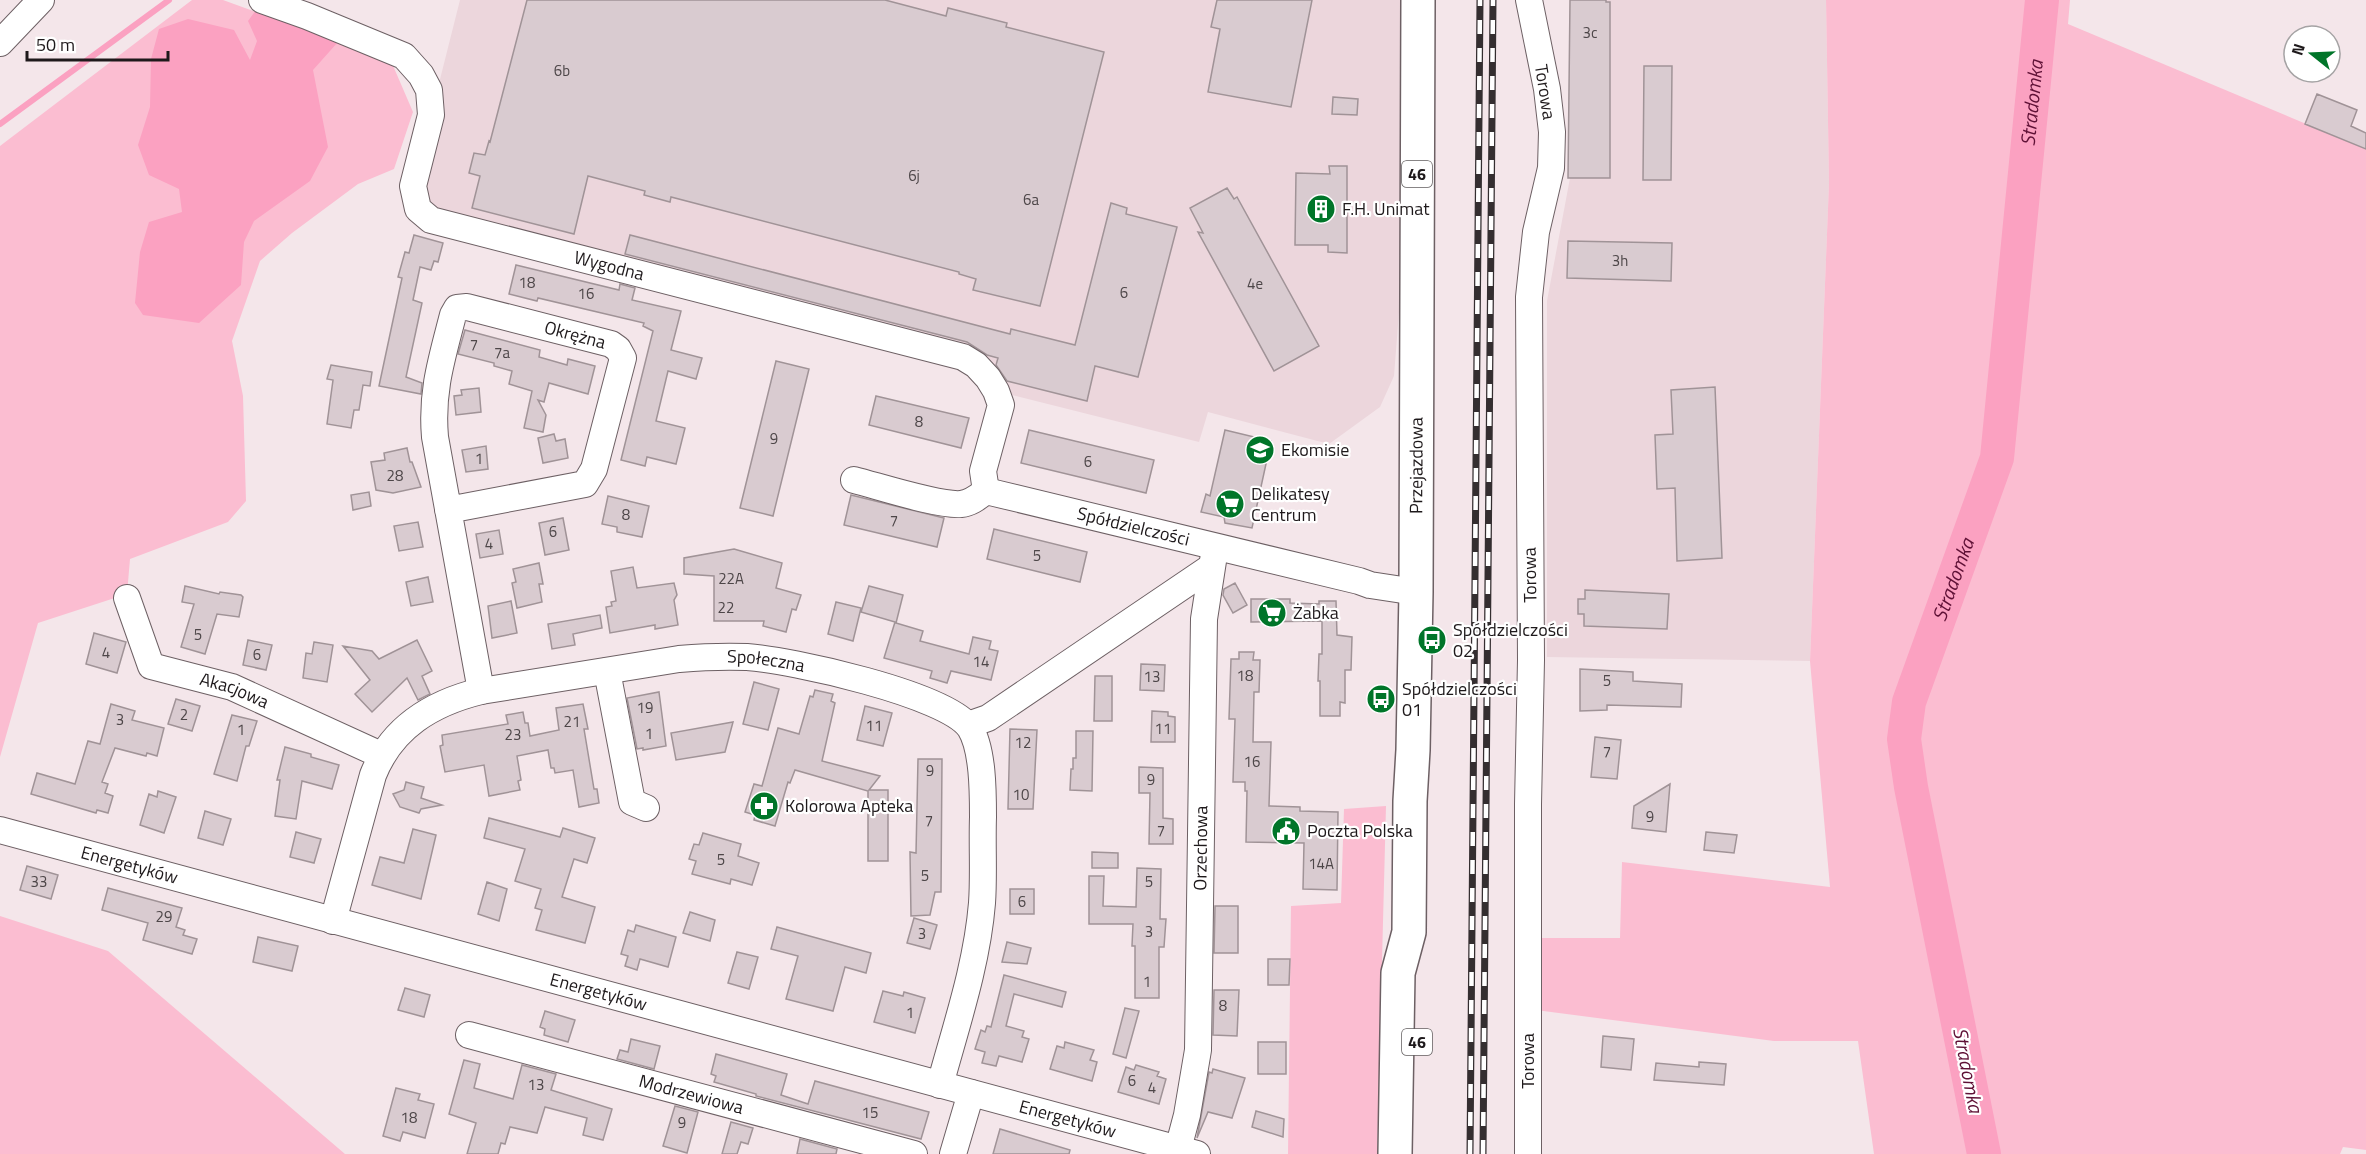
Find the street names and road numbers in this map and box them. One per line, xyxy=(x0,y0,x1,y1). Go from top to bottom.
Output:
street label: Torowa xyxy=(1528,62,1563,121)
road number: 46 xyxy=(1402,161,1432,187)
street label: Wygodna xyxy=(571,243,647,287)
street label: Okrężna xyxy=(541,313,609,356)
street label: Przejazdowa xyxy=(1402,417,1430,514)
street label: Spółdzielczości xyxy=(1074,499,1192,553)
street label: Torowa xyxy=(1516,547,1543,603)
street label: Społeczna xyxy=(727,643,807,679)
street label: Akacjowa xyxy=(197,665,274,715)
street label: Orzechowa xyxy=(1186,805,1214,891)
street label: Energetyków xyxy=(78,838,181,891)
street label: Energetyków xyxy=(547,965,651,1018)
road number: 46 xyxy=(1402,1029,1432,1055)
street label: Torowa xyxy=(1514,1033,1541,1089)
street label: Modrzewiowa xyxy=(636,1067,747,1121)
street label: Energetyków xyxy=(1016,1092,1120,1145)

